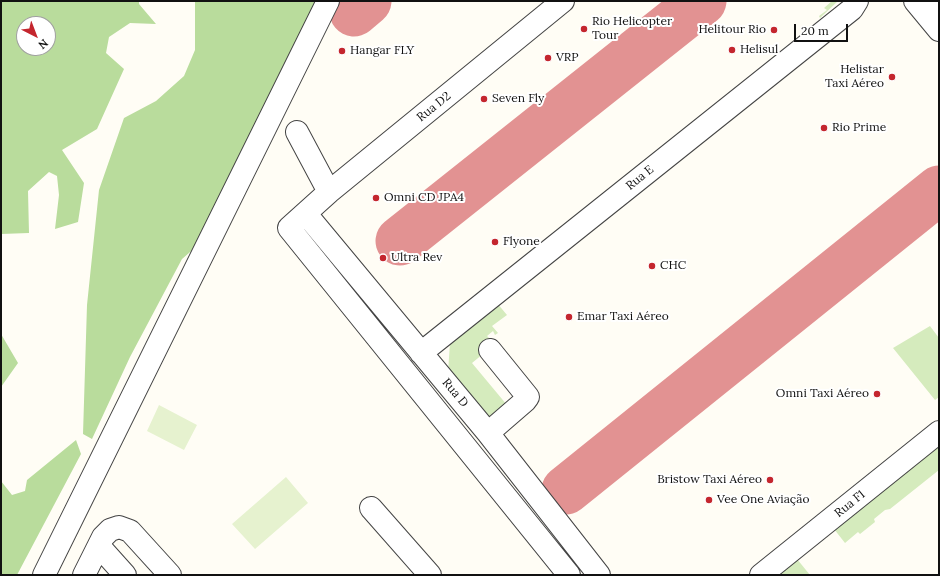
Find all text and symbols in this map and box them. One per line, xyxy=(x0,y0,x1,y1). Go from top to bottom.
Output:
place label: Rio Helicopter Tour xyxy=(592,15,672,43)
north arrow xyxy=(16,16,56,56)
scale bar xyxy=(796,16,850,42)
place label: Helitour Rio xyxy=(698,23,766,37)
text: 20 m xyxy=(801,23,829,38)
marker: Rio Helicopter Tour xyxy=(579,24,589,34)
marker: Helitour Rio xyxy=(769,25,779,35)
text: N xyxy=(36,36,51,52)
place label: Helisul xyxy=(740,43,778,57)
place label: Hangar FLY xyxy=(350,44,414,58)
marker: Helisul xyxy=(727,45,737,55)
marker: Hangar FLY xyxy=(337,46,347,56)
place label: VRP xyxy=(556,51,579,65)
marker: VRP xyxy=(543,53,553,63)
place label: Helistar Taxi Aéreo xyxy=(825,63,884,91)
marker: Helistar Taxi Aéreo xyxy=(887,72,897,82)
street label: Rua D2 xyxy=(414,89,454,125)
place label: Seven Fly xyxy=(492,92,544,106)
marker: Seven Fly xyxy=(479,94,489,104)
place label: Rio Prime xyxy=(832,121,886,135)
marker: Rio Prime xyxy=(819,123,829,133)
street label: Rua E xyxy=(623,162,657,194)
place label: Omni CD JPA4 xyxy=(384,191,464,205)
marker: Omni CD JPA4 xyxy=(371,193,381,203)
place label: Flyone xyxy=(503,235,540,249)
marker: Flyone xyxy=(490,237,500,247)
place label: Ultra Rev xyxy=(391,251,442,265)
marker: Ultra Rev xyxy=(378,253,388,263)
place label: CHC xyxy=(660,259,686,273)
marker: CHC xyxy=(647,261,657,271)
place label: Emar Taxi Aéreo xyxy=(577,310,669,324)
marker: Emar Taxi Aéreo xyxy=(564,312,574,322)
street label: Rua D xyxy=(439,376,471,410)
place label: Omni Taxi Aéreo xyxy=(776,387,869,401)
marker: Omni Taxi Aéreo xyxy=(872,389,882,399)
place label: Bristow Taxi Aéreo xyxy=(657,473,762,487)
marker: Bristow Taxi Aéreo xyxy=(765,475,775,485)
street label: Rua F1 xyxy=(832,487,868,521)
place label: Vee One Aviação xyxy=(717,493,809,507)
marker: Vee One Aviação xyxy=(704,495,714,505)

